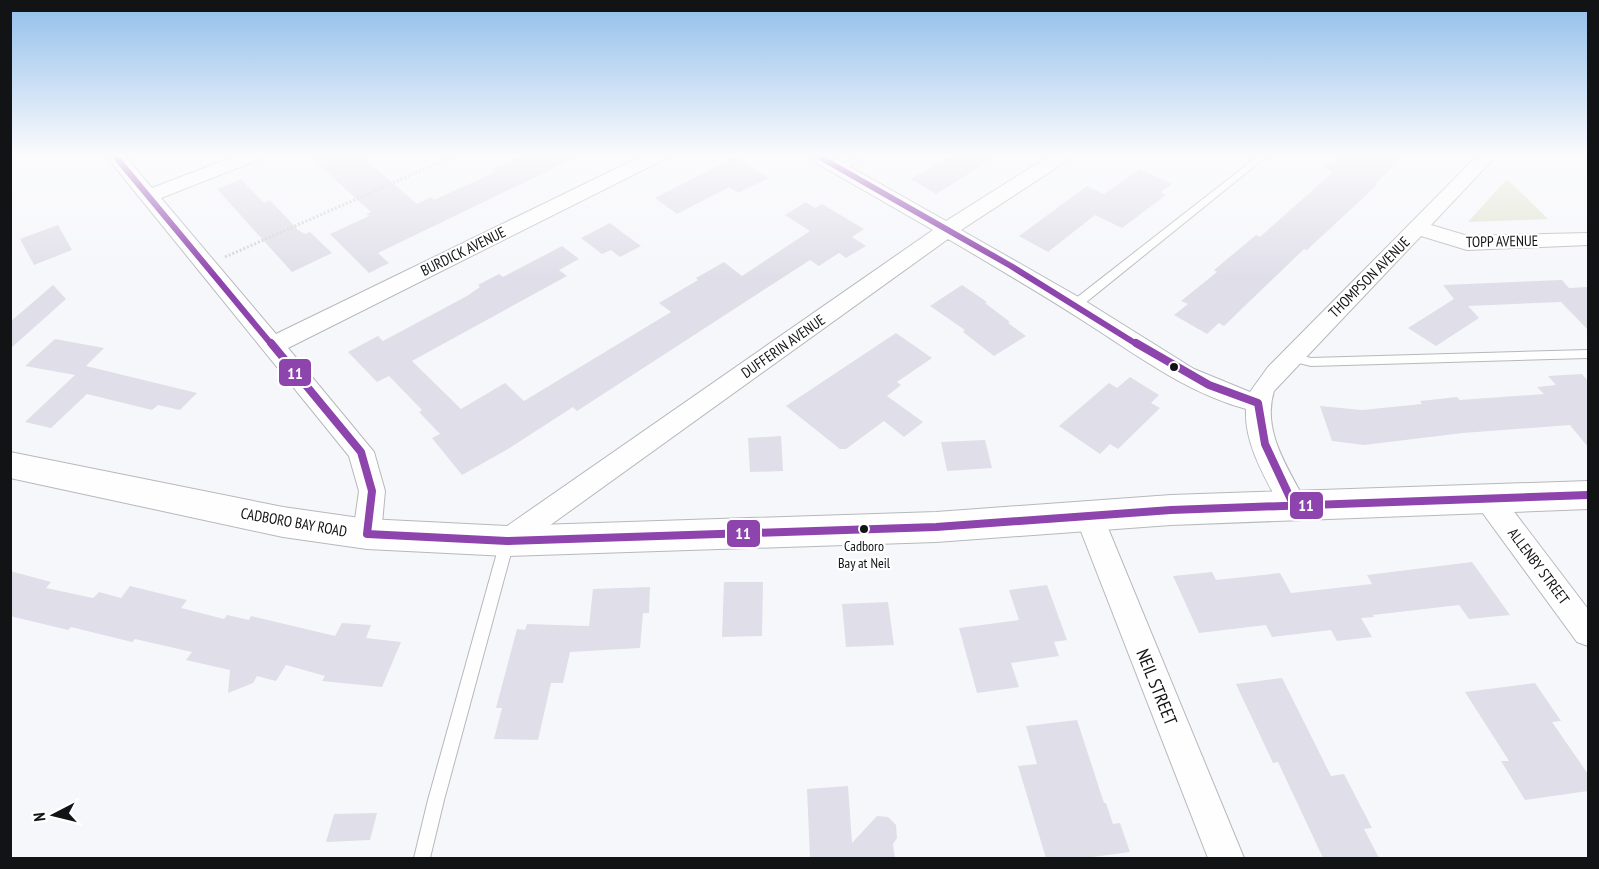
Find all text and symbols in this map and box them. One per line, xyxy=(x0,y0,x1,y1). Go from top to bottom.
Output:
street label: BURDICK AVENUE xyxy=(417,222,509,280)
street label: TOPP AVENUE xyxy=(1466,231,1538,251)
street label: THOMPSON AVENUE xyxy=(1324,232,1414,322)
street label: DUFFERIN AVENUE xyxy=(737,310,829,382)
line badge: 11 xyxy=(278,358,312,387)
unlabelled marker xyxy=(1168,361,1180,373)
text: 11 xyxy=(287,363,303,383)
line badge: 11 xyxy=(1289,491,1324,520)
text: 11 xyxy=(1298,495,1314,515)
street label: CADBORO BAY ROAD xyxy=(239,503,349,541)
line badge: 11 xyxy=(726,519,761,548)
text: 11 xyxy=(735,523,751,543)
marker: Cadboro Bay at Neil xyxy=(858,523,870,535)
street label: ALLENBY STREET xyxy=(1504,524,1574,608)
place label: Cadboro Bay at Neil xyxy=(838,537,891,572)
street label: NEIL STREET xyxy=(1131,646,1183,728)
north arrow xyxy=(24,785,84,845)
text: N xyxy=(29,811,50,822)

